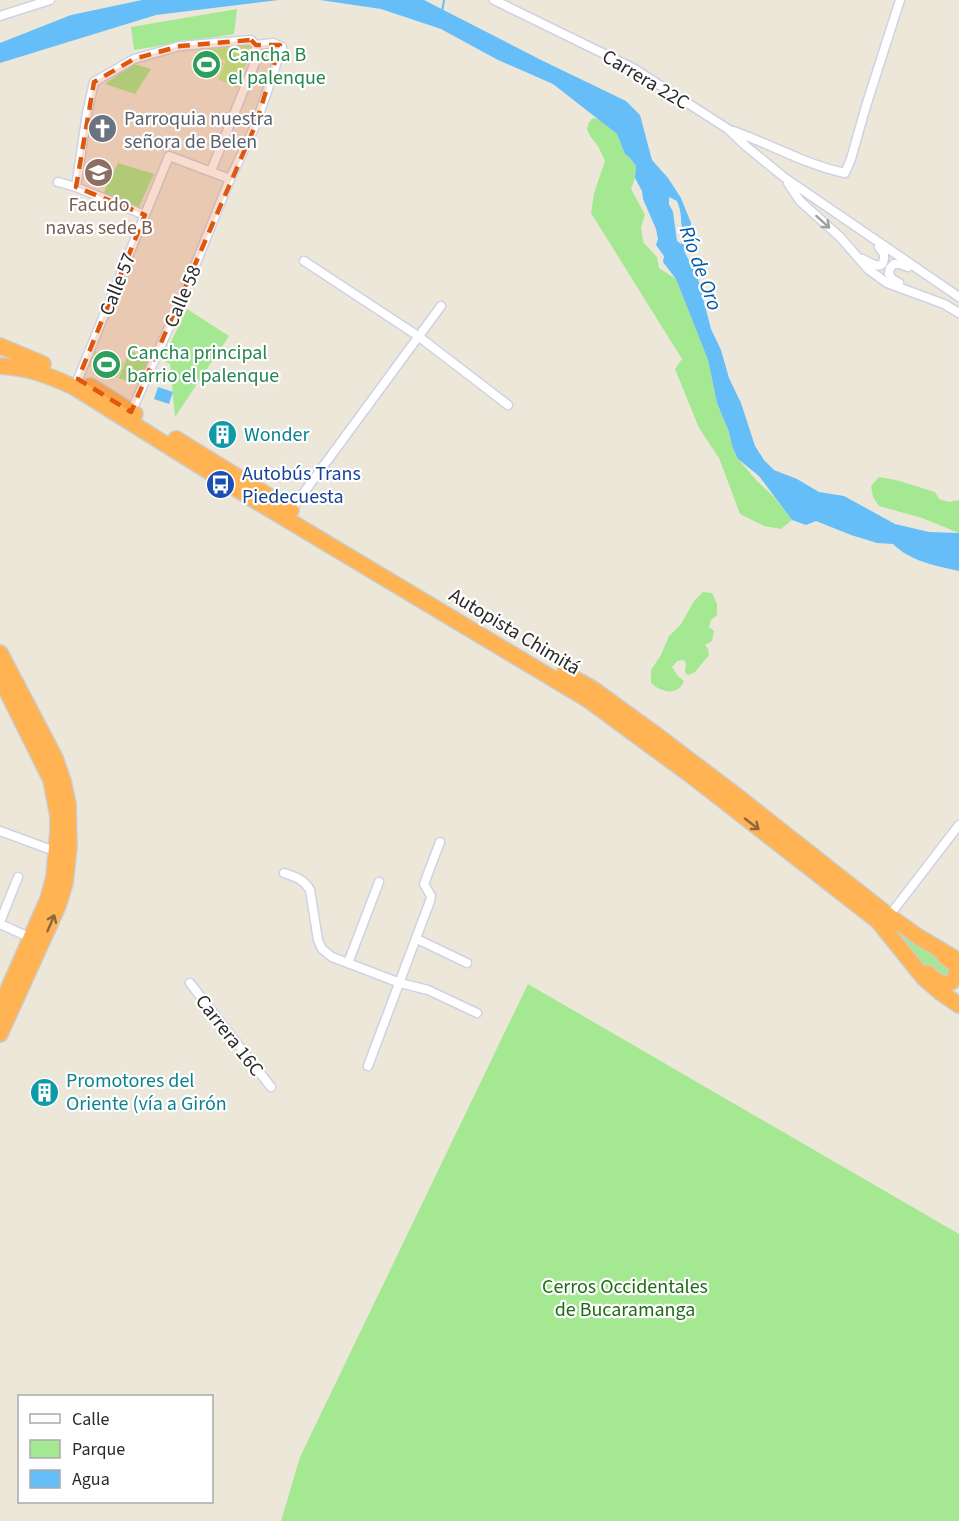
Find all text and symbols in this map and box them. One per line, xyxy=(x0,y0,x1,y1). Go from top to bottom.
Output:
place label: Cancha B el palenque xyxy=(228,41,326,92)
street label: Carrera 22C xyxy=(597,43,694,117)
sports icon: Cancha B el palenque xyxy=(191,49,223,81)
place label: Parroquia nuestra señora de Belen xyxy=(124,105,273,156)
church icon: Parroquia nuestra señora de Belen xyxy=(87,113,119,145)
school or university icon: Facudo navas sede B xyxy=(83,157,115,189)
place label: Facudo navas sede B xyxy=(45,191,153,242)
one-way arrow xyxy=(815,215,830,229)
water label: Río de Oro xyxy=(672,221,730,315)
street label: Calle 57 xyxy=(93,249,143,320)
street label: Calle 58 xyxy=(157,261,209,332)
place label: Cancha principal barrio el palenque xyxy=(127,339,279,390)
sports icon: Cancha principal barrio el palenque xyxy=(90,348,122,380)
building icon: Wonder xyxy=(207,418,239,450)
place label: Wonder xyxy=(244,421,310,449)
place label: Autobús Trans Piedecuesta xyxy=(242,460,361,511)
bus stop icon: Autobús Trans Piedecuesta xyxy=(205,469,237,501)
street label: Autopista Chimitá xyxy=(444,582,585,682)
one-way arrow xyxy=(744,817,760,830)
one-way arrow xyxy=(46,915,57,933)
street label: Carrera 16C xyxy=(188,989,270,1082)
place label: Promotores del Oriente (vía a Girón xyxy=(66,1067,227,1118)
building icon: Promotores del Oriente (vía a Girón xyxy=(29,1076,61,1108)
park label: Cerros Occidentales de Bucaramanga xyxy=(542,1273,708,1324)
legend xyxy=(18,1395,213,1503)
text: Calle xyxy=(72,1407,110,1432)
text: Parque xyxy=(72,1437,125,1462)
text: Agua xyxy=(72,1467,110,1492)

